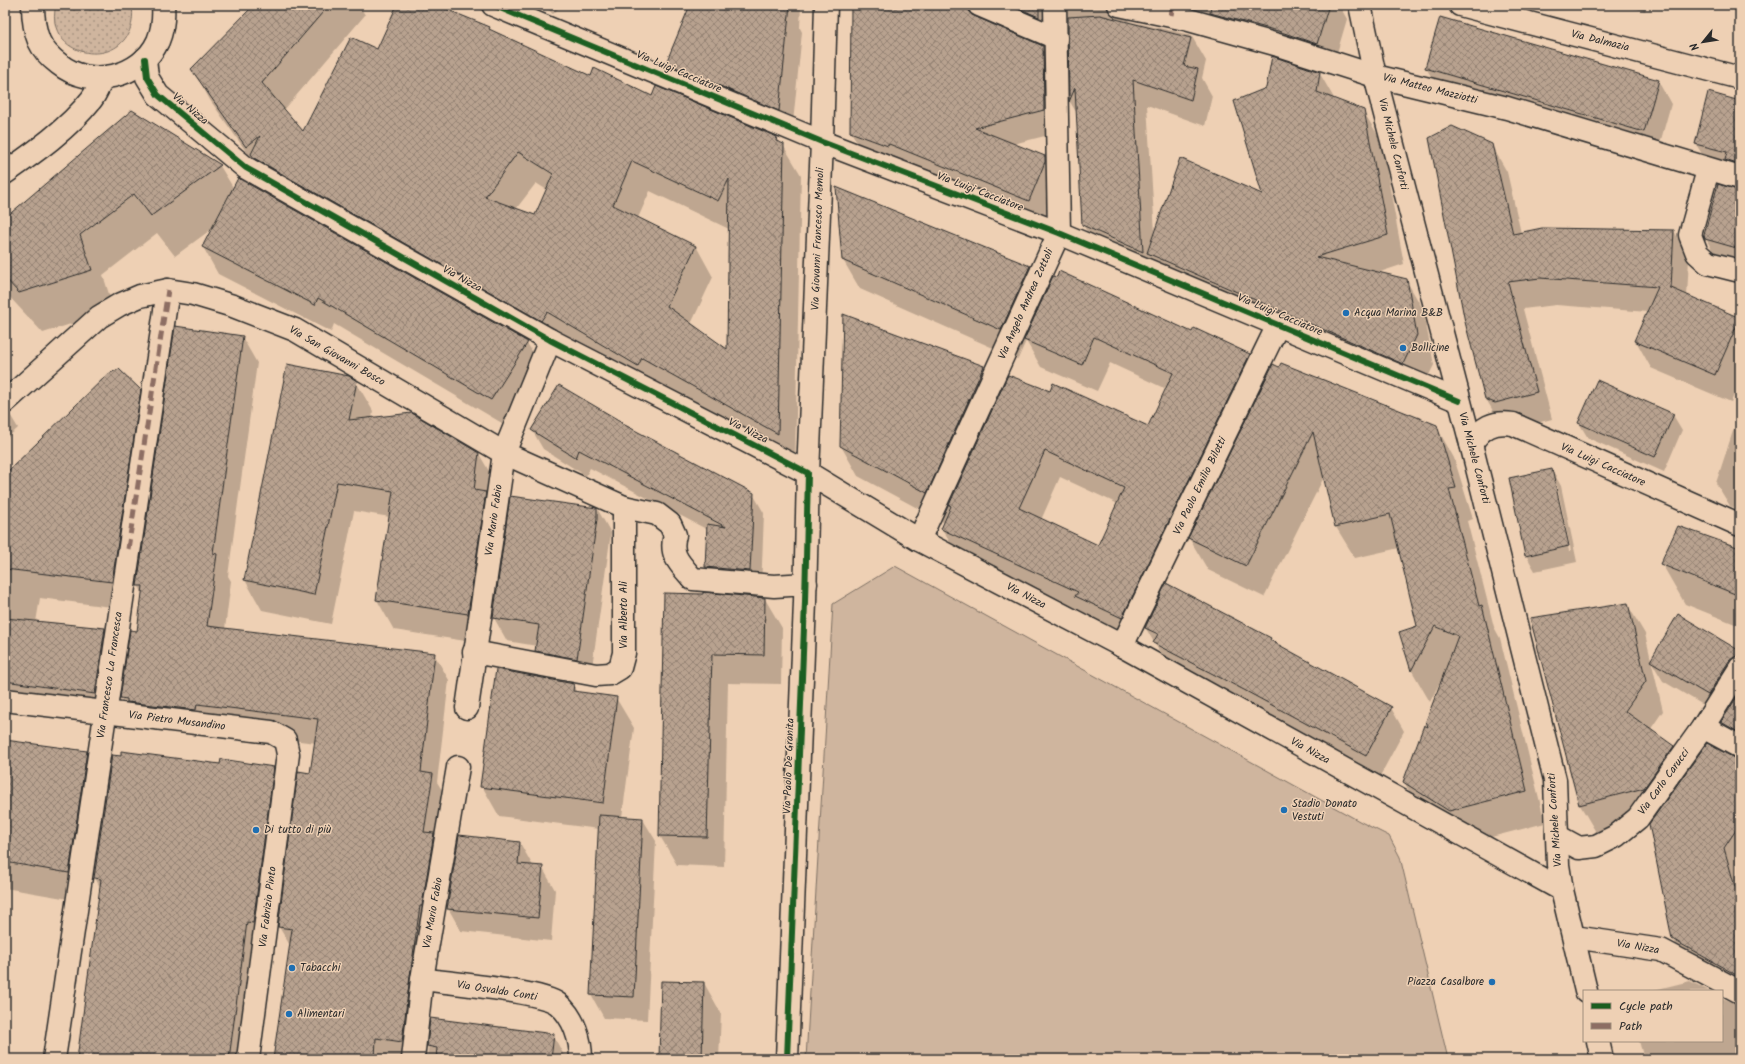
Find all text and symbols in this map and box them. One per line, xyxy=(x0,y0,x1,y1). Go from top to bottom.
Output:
north arrow xyxy=(1683,22,1723,62)
street label: Via Dalmazia xyxy=(1569,25,1631,57)
text: N xyxy=(1686,39,1705,54)
street label: Via Luigi Cacciatore xyxy=(633,46,725,98)
street label: Via Matteo Mazziotti xyxy=(1381,69,1480,110)
street label: Via Nizza xyxy=(168,88,212,130)
street label: Via Michele Conforti xyxy=(1373,96,1413,192)
street label: Via Giovanni Francesco Memoli xyxy=(807,167,830,311)
street label: Via Luigi Cacciatore xyxy=(934,167,1026,217)
street label: Via Angelo Andrea Zottoli xyxy=(993,245,1059,362)
street label: Via Nizza xyxy=(439,261,485,297)
street label: Via Luigi Cacciatore xyxy=(1234,289,1326,341)
place label: Acqua Marina B&B xyxy=(1354,304,1443,322)
marker: Acqua Marina B&B xyxy=(1341,308,1351,318)
street label: Via San Giovanni Bosco xyxy=(285,321,389,391)
place label: Bollicine xyxy=(1411,339,1449,357)
marker: Bollicine xyxy=(1398,343,1408,353)
street label: Via Michele Conforti xyxy=(1453,410,1495,506)
street label: Via Nizza xyxy=(725,413,771,449)
street label: Via Paolo Emilio Bilotti xyxy=(1168,434,1232,538)
street label: Via Luigi Cacciatore xyxy=(1558,438,1648,492)
street label: Via Mario Fabio xyxy=(480,483,508,557)
street label: Via Nizza xyxy=(1003,578,1049,614)
street label: Via Alberto Ali xyxy=(615,581,633,649)
street label: Via Francesco La Francesca xyxy=(92,610,128,740)
street label: Via Pietro Musandino xyxy=(128,706,226,736)
street label: Via Paolo De Granita xyxy=(778,718,800,814)
street label: Via Nizza xyxy=(1287,733,1333,769)
street label: Via Carlo Carucci xyxy=(1634,745,1695,819)
street label: Via Michele Conforti xyxy=(1543,772,1567,868)
place label: Stadio Donato Vestuti xyxy=(1292,795,1357,826)
marker: Stadio Donato Vestuti xyxy=(1279,805,1289,815)
place label: Di tutto di più xyxy=(264,821,332,839)
marker: Di tutto di più xyxy=(251,825,261,835)
street label: Via Fabrizio Pinto xyxy=(254,865,282,949)
street label: Via Mario Fabio xyxy=(418,876,448,950)
street label: Via Nizza xyxy=(1615,934,1661,960)
place label: Tabacchi xyxy=(300,959,341,977)
marker: Tabacchi xyxy=(287,963,297,973)
place label: Piazza Casalbore xyxy=(1407,973,1484,991)
street label: Via Osvaldo Conti xyxy=(456,976,539,1006)
marker: Piazza Casalbore xyxy=(1487,977,1497,987)
legend xyxy=(1583,990,1723,1042)
text: Cycle path xyxy=(1619,997,1673,1016)
place label: Alimentari xyxy=(297,1005,345,1023)
marker: Alimentari xyxy=(284,1009,294,1019)
text: Path xyxy=(1619,1017,1642,1036)

